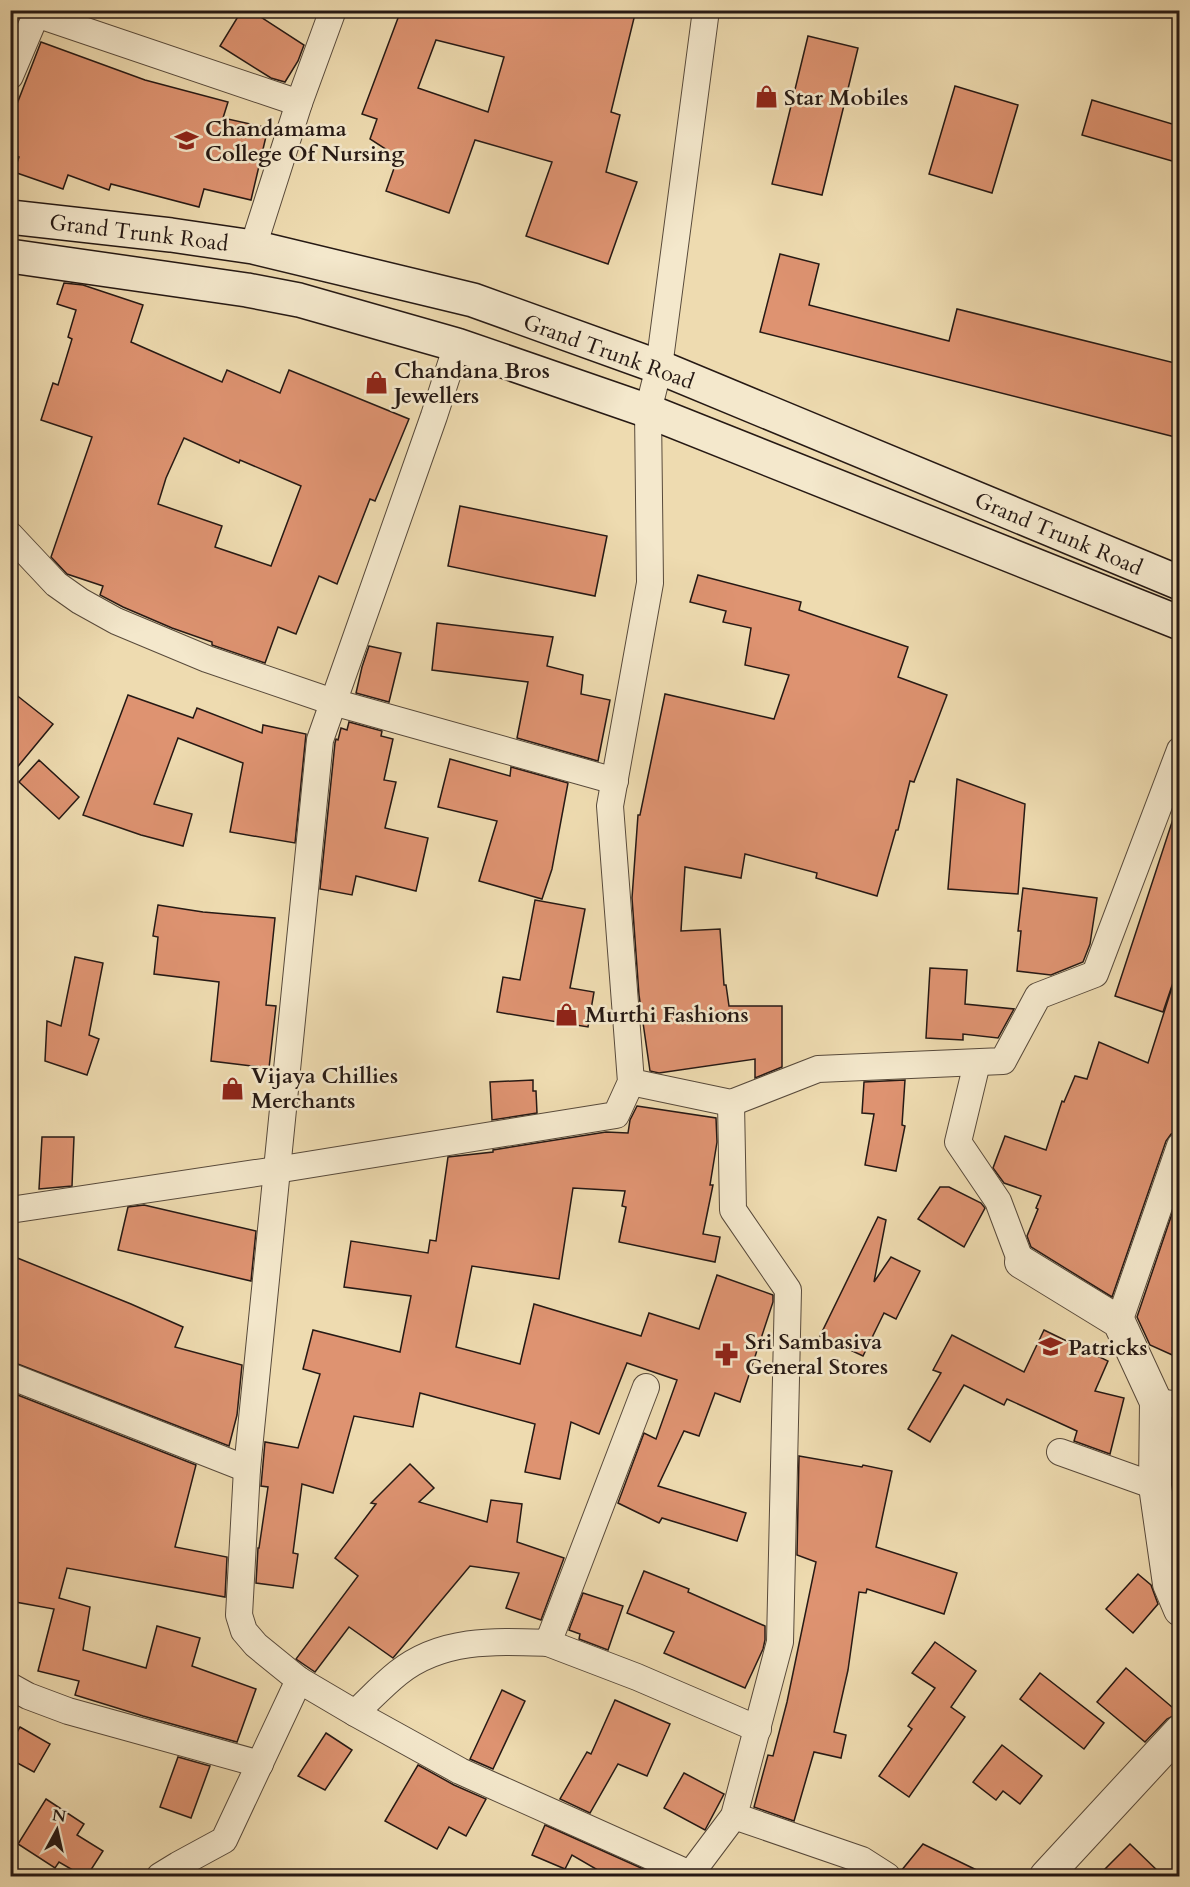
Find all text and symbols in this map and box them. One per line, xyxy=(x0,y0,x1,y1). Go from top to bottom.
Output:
place label: Star Mobiles xyxy=(784,83,908,113)
shop icon: Star Mobiles xyxy=(753,84,779,110)
place label: Chandamama College Of Nursing xyxy=(205,114,405,169)
school or university icon: Chandamama College Of Nursing xyxy=(174,128,200,154)
street label: Grand Trunk Road xyxy=(48,207,230,259)
street label: Grand Trunk Road xyxy=(519,307,699,397)
place label: Chandana Bros Jewellers xyxy=(391,356,550,411)
shop icon: Chandana Bros Jewellers xyxy=(363,370,389,396)
street label: Grand Trunk Road xyxy=(970,485,1148,583)
place label: Murthi Fashions xyxy=(585,1000,749,1030)
shop icon: Murthi Fashions xyxy=(554,1001,580,1027)
place label: Vijaya Chillies Merchants xyxy=(251,1061,398,1116)
shop icon: Vijaya Chillies Merchants xyxy=(220,1075,246,1101)
place label: Sri Sambasiva General Stores xyxy=(745,1327,888,1382)
place label: Patricks xyxy=(1068,1333,1148,1363)
school or university icon: Patricks xyxy=(1037,1334,1063,1360)
pharmacy icon: Sri Sambasiva General Stores xyxy=(714,1341,740,1367)
north arrow xyxy=(27,1800,87,1860)
text: N xyxy=(51,1804,67,1828)

